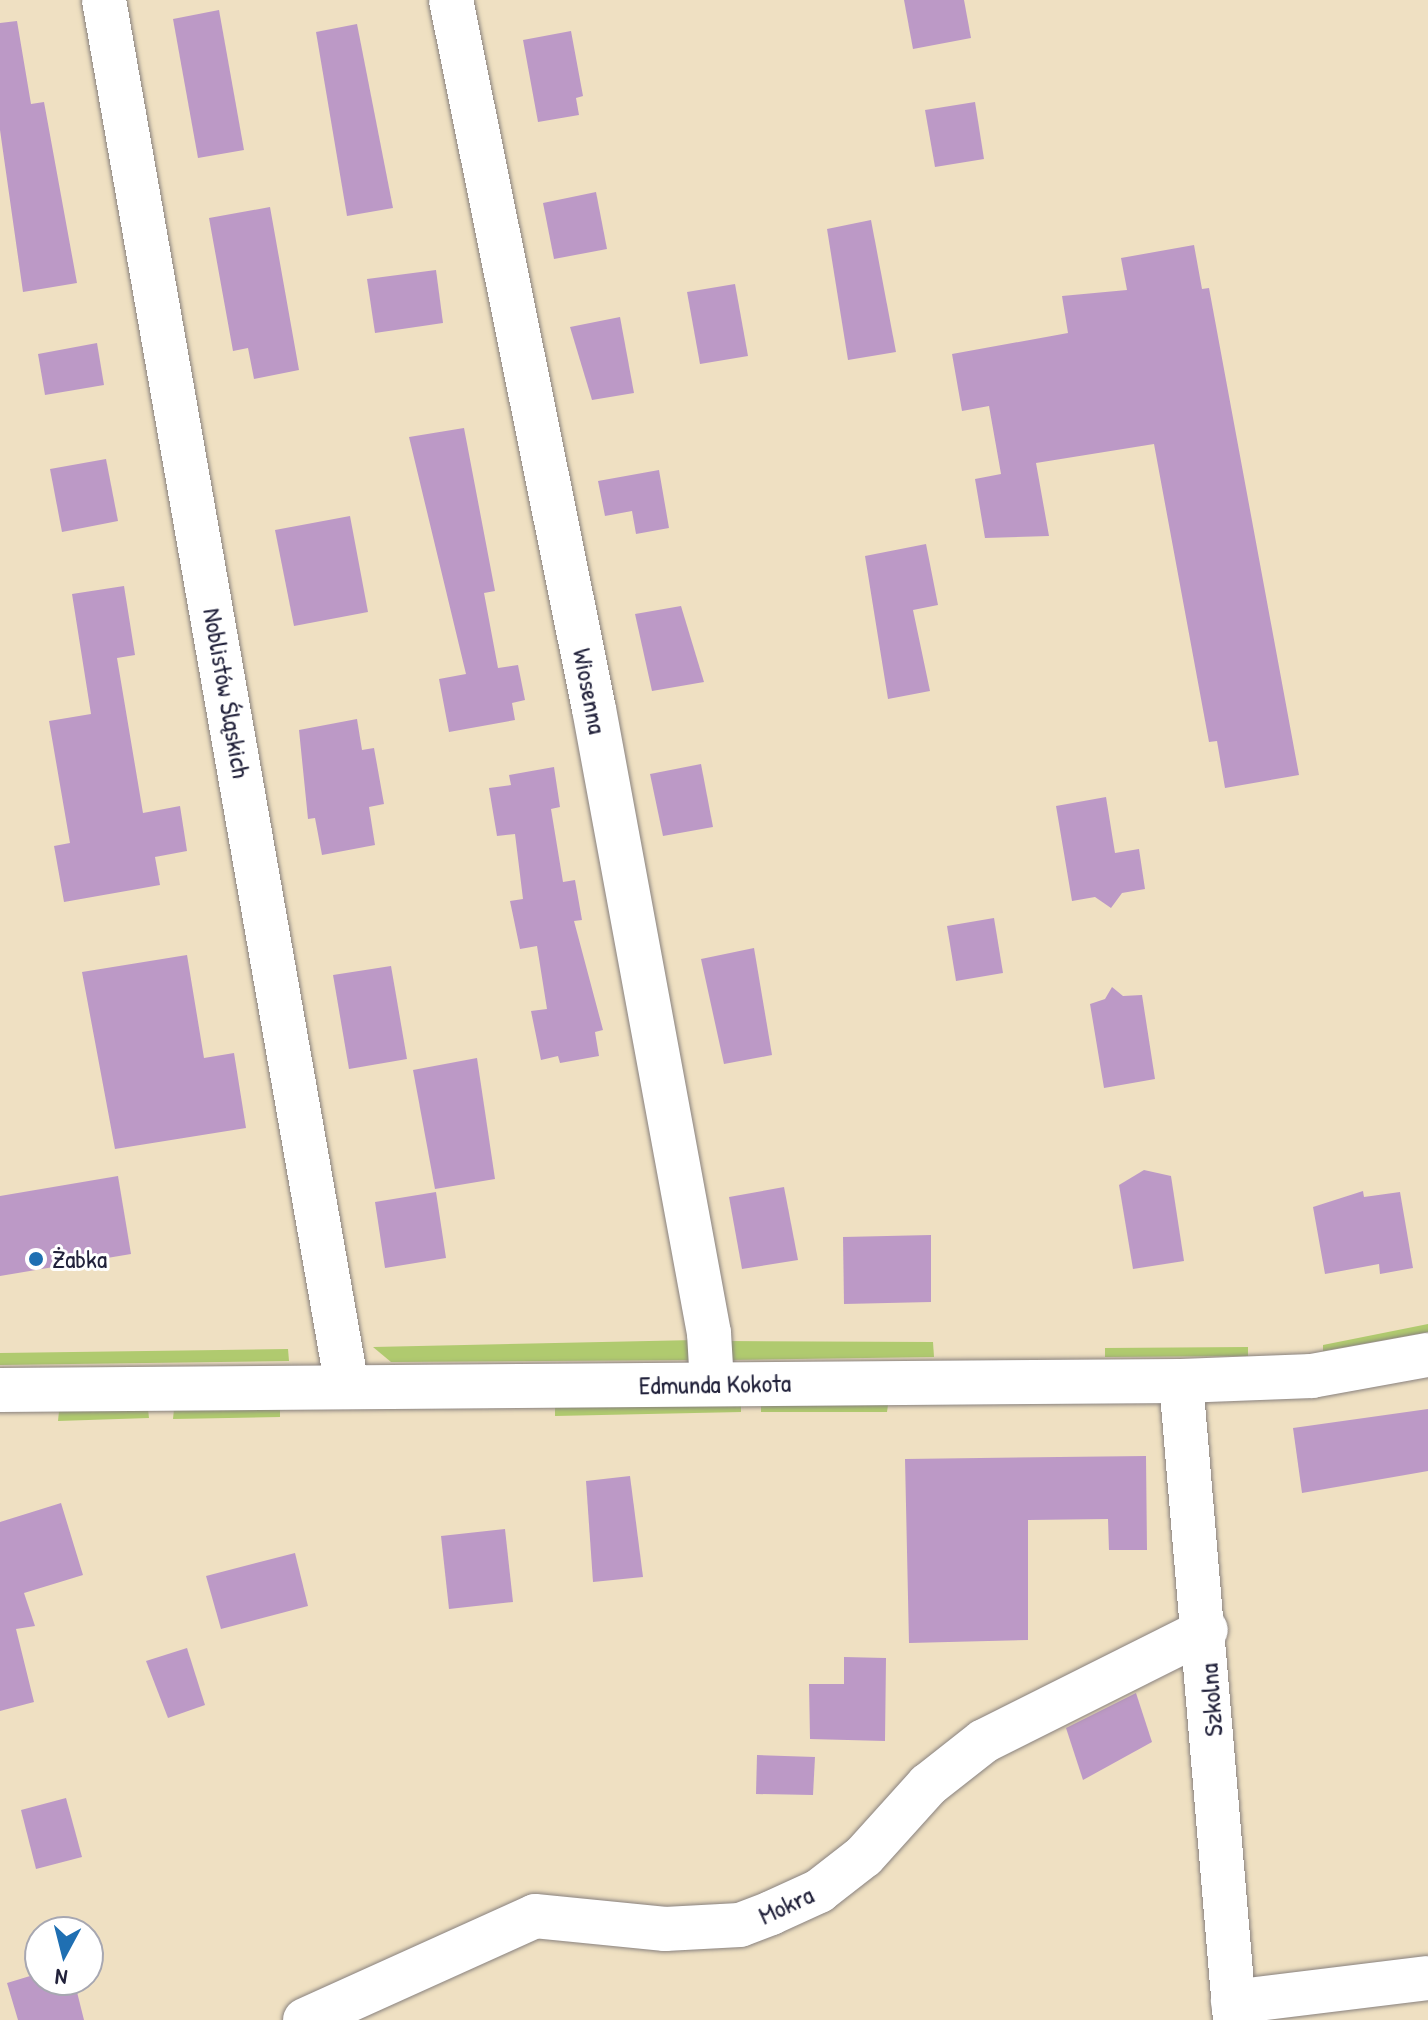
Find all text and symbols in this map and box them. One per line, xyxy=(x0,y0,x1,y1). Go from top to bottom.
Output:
street label: Noblistów Śląskich xyxy=(197,606,257,780)
street label: Wiosenna xyxy=(566,646,614,736)
place label: Żabka xyxy=(52,1243,107,1275)
marker: Żabka xyxy=(27,1250,45,1268)
street label: Edmunda Kokota xyxy=(639,1367,791,1401)
street label: Szkolna xyxy=(1193,1662,1229,1738)
street label: Mokra xyxy=(754,1879,818,1931)
north arrow xyxy=(24,1916,104,1996)
text: N xyxy=(54,1962,69,1993)

